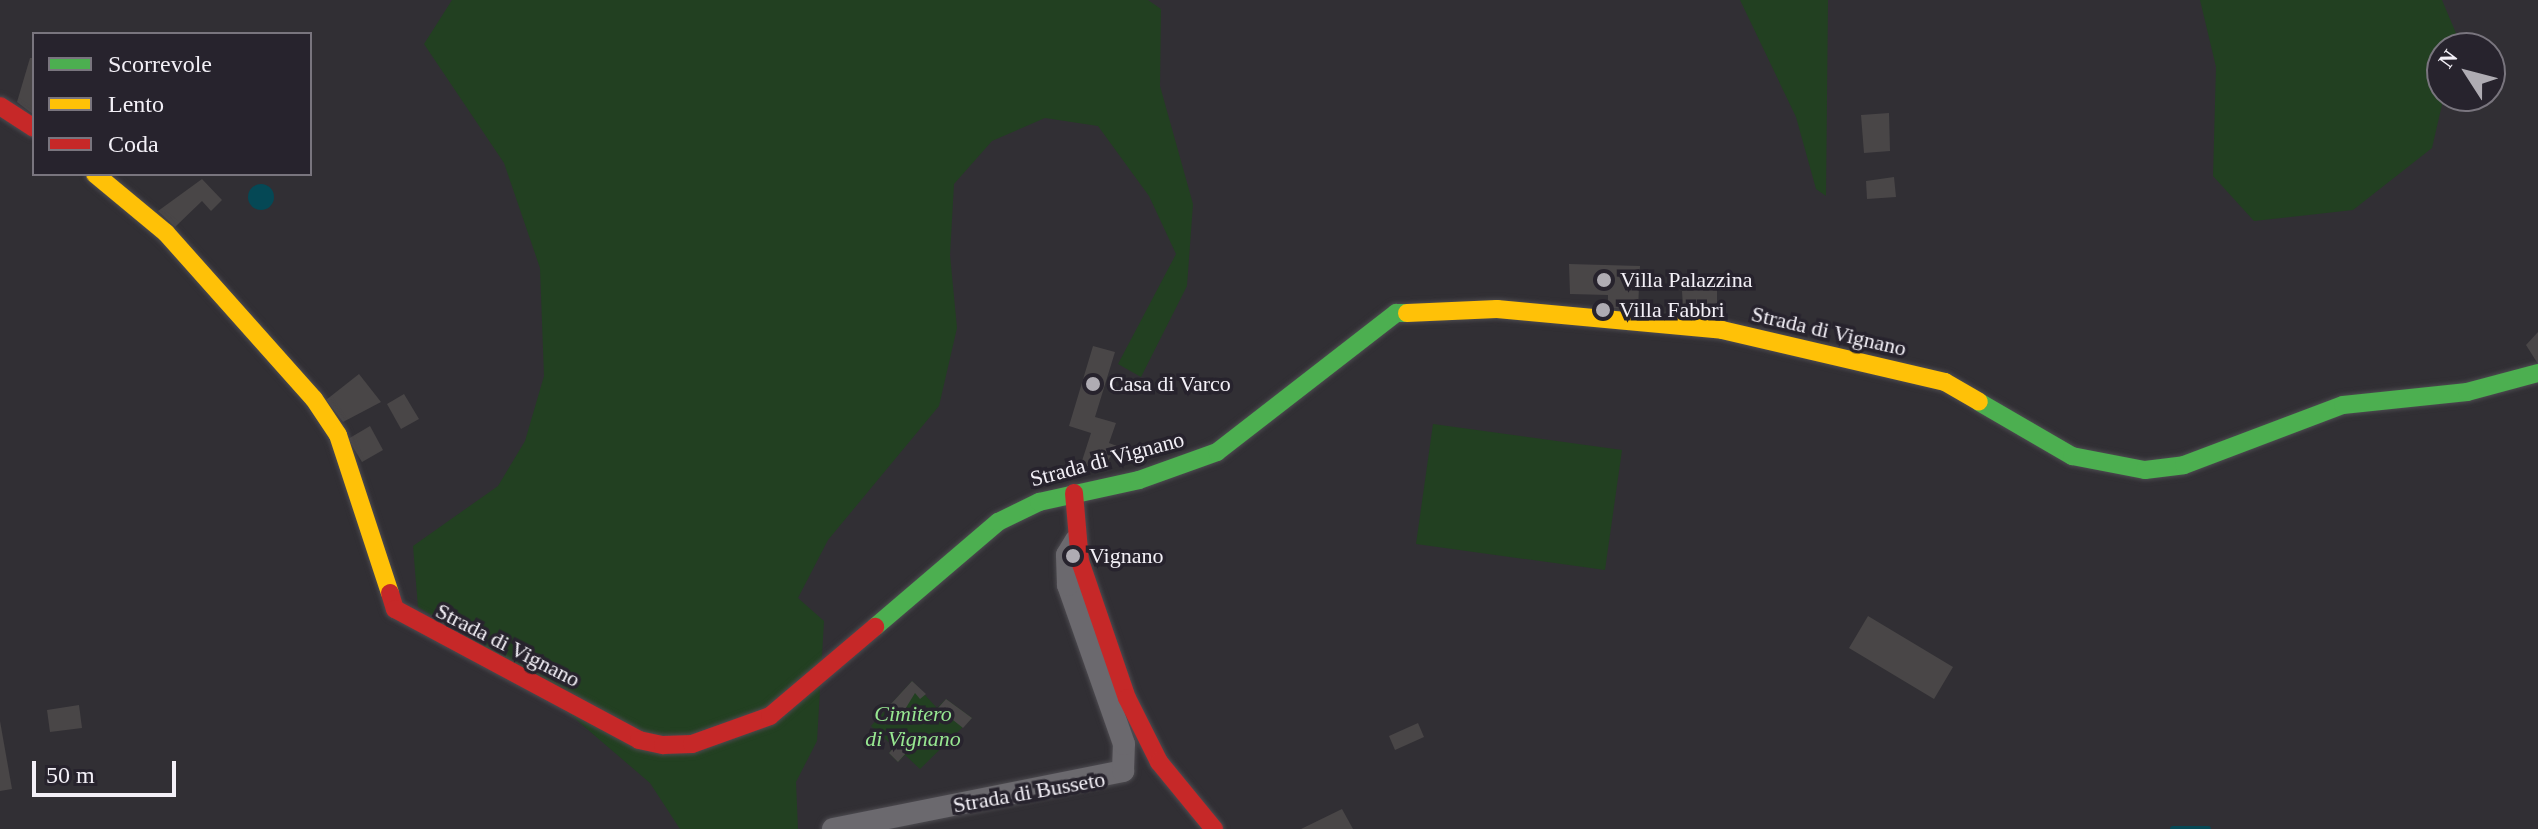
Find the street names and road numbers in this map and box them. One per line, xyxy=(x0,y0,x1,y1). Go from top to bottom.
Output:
street label: Strada di Vignano xyxy=(1749,300,1909,362)
street label: Strada di Vignano xyxy=(1027,426,1187,492)
street label: Strada di Vignano xyxy=(431,597,585,693)
street label: Strada di Busseto xyxy=(951,766,1107,818)

